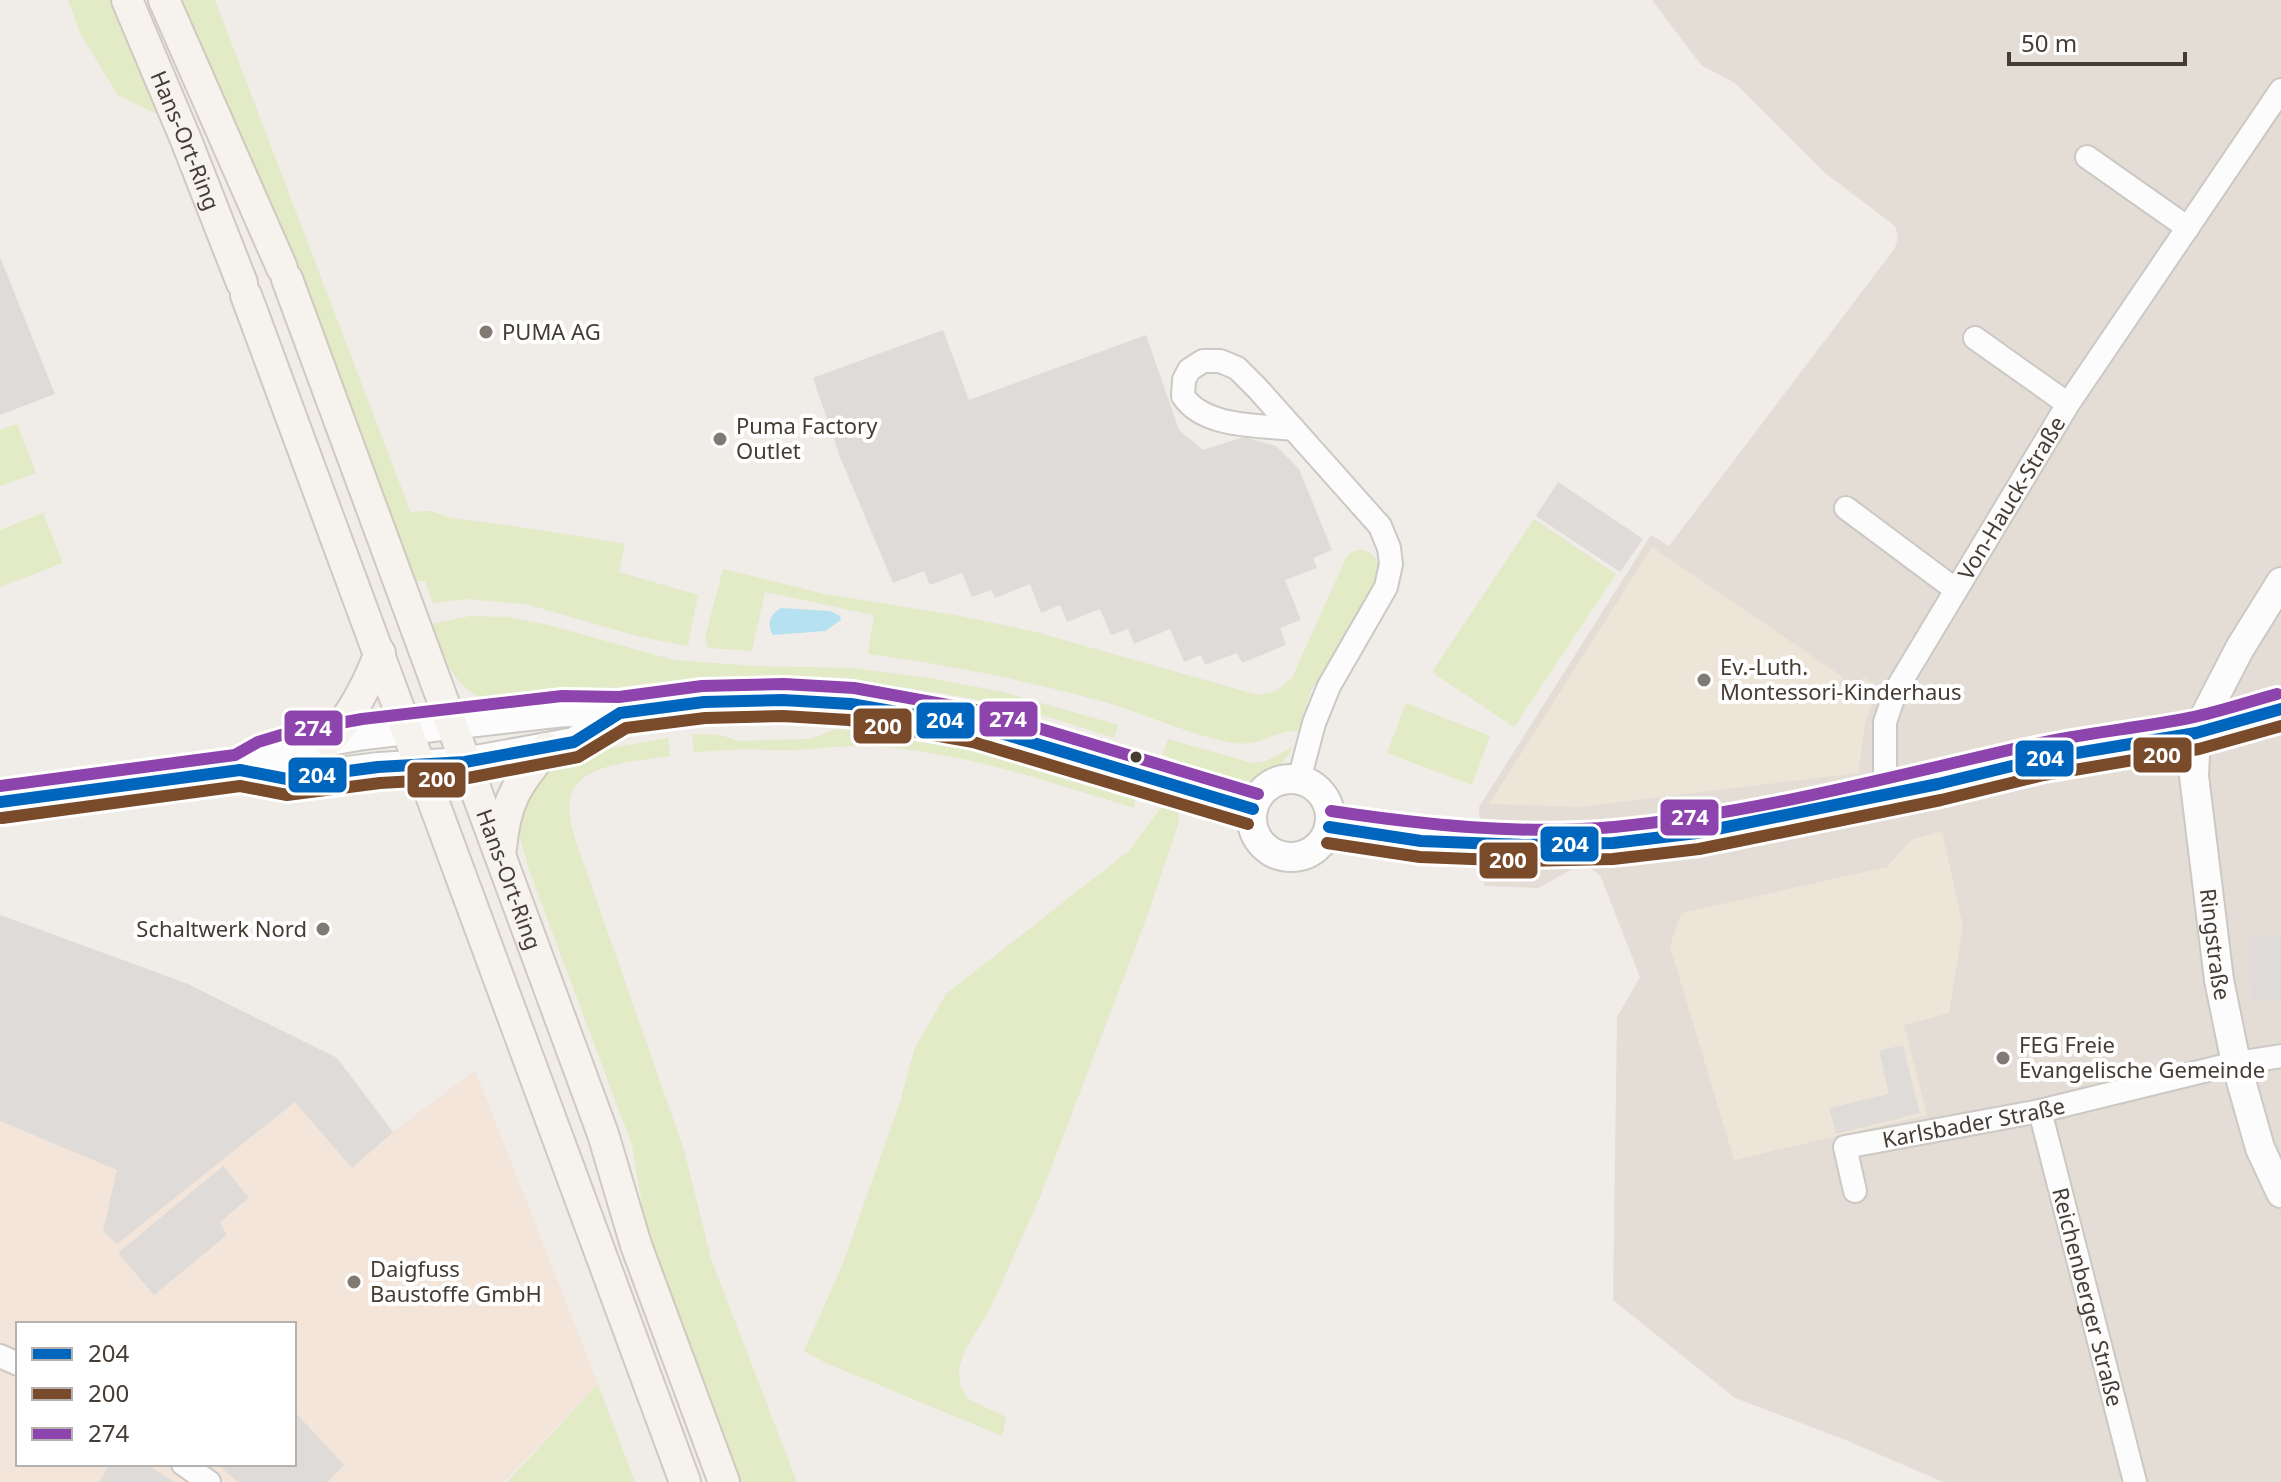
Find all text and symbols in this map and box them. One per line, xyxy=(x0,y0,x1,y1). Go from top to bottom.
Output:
scale bar xyxy=(2009,16,2185,66)
text: 50 m xyxy=(2021,26,2077,59)
street label: Hans-Ort-Ring xyxy=(144,66,228,214)
place label: PUMA AG xyxy=(502,316,601,346)
marker: PUMA AG xyxy=(477,323,495,341)
place label: Puma Factory Outlet xyxy=(736,410,878,465)
street label: Von-Hauck-Straße xyxy=(1950,410,2071,585)
marker: Puma Factory Outlet xyxy=(711,430,729,448)
place label: Ev.-Luth. Montessori-Kinderhaus xyxy=(1720,651,1961,706)
marker: Ev.-Luth. Montessori-Kinderhaus xyxy=(1695,671,1713,689)
line badge: 274 xyxy=(978,700,1039,738)
line badge: 204 xyxy=(915,701,976,740)
text: 274 xyxy=(989,703,1027,733)
text: 204 xyxy=(926,704,964,734)
line badge: 200 xyxy=(852,707,913,745)
line badge: 274 xyxy=(283,709,344,747)
text: 200 xyxy=(864,710,902,740)
text: 274 xyxy=(294,712,332,742)
line badge: 200 xyxy=(2132,736,2193,774)
line badge: 204 xyxy=(2014,739,2075,778)
text: 200 xyxy=(2143,739,2181,769)
text: 204 xyxy=(2026,742,2064,772)
unlabelled marker xyxy=(1128,749,1144,765)
line badge: 204 xyxy=(287,756,348,794)
text: 204 xyxy=(298,759,336,789)
line badge: 200 xyxy=(406,761,467,799)
text: 200 xyxy=(418,763,456,793)
line badge: 274 xyxy=(1659,798,1720,837)
text: 274 xyxy=(1671,801,1709,831)
street label: Hans-Ort-Ring xyxy=(470,804,549,953)
line badge: 204 xyxy=(1539,825,1600,863)
text: 204 xyxy=(1551,828,1589,858)
line badge: 200 xyxy=(1478,841,1539,880)
text: 200 xyxy=(1489,844,1527,874)
street label: Ringstraße xyxy=(2194,887,2239,1003)
place label: Schaltwerk Nord xyxy=(136,913,307,943)
marker: Schaltwerk Nord xyxy=(314,920,332,938)
place label: FEG Freie Evangelische Gemeinde xyxy=(2019,1029,2265,1084)
marker: FEG Freie Evangelische Gemeinde xyxy=(1994,1049,2012,1067)
street label: Karlsbader Straße xyxy=(1880,1089,2068,1154)
street label: Reichenberger Straße xyxy=(2046,1184,2131,1409)
place label: Daigfuss Baustoffe GmbH xyxy=(370,1253,542,1308)
marker: Daigfuss Baustoffe GmbH xyxy=(345,1273,363,1291)
legend xyxy=(16,1322,296,1466)
text: 204 xyxy=(88,1336,129,1369)
text: 200 xyxy=(88,1376,129,1409)
text: 274 xyxy=(88,1416,129,1449)

